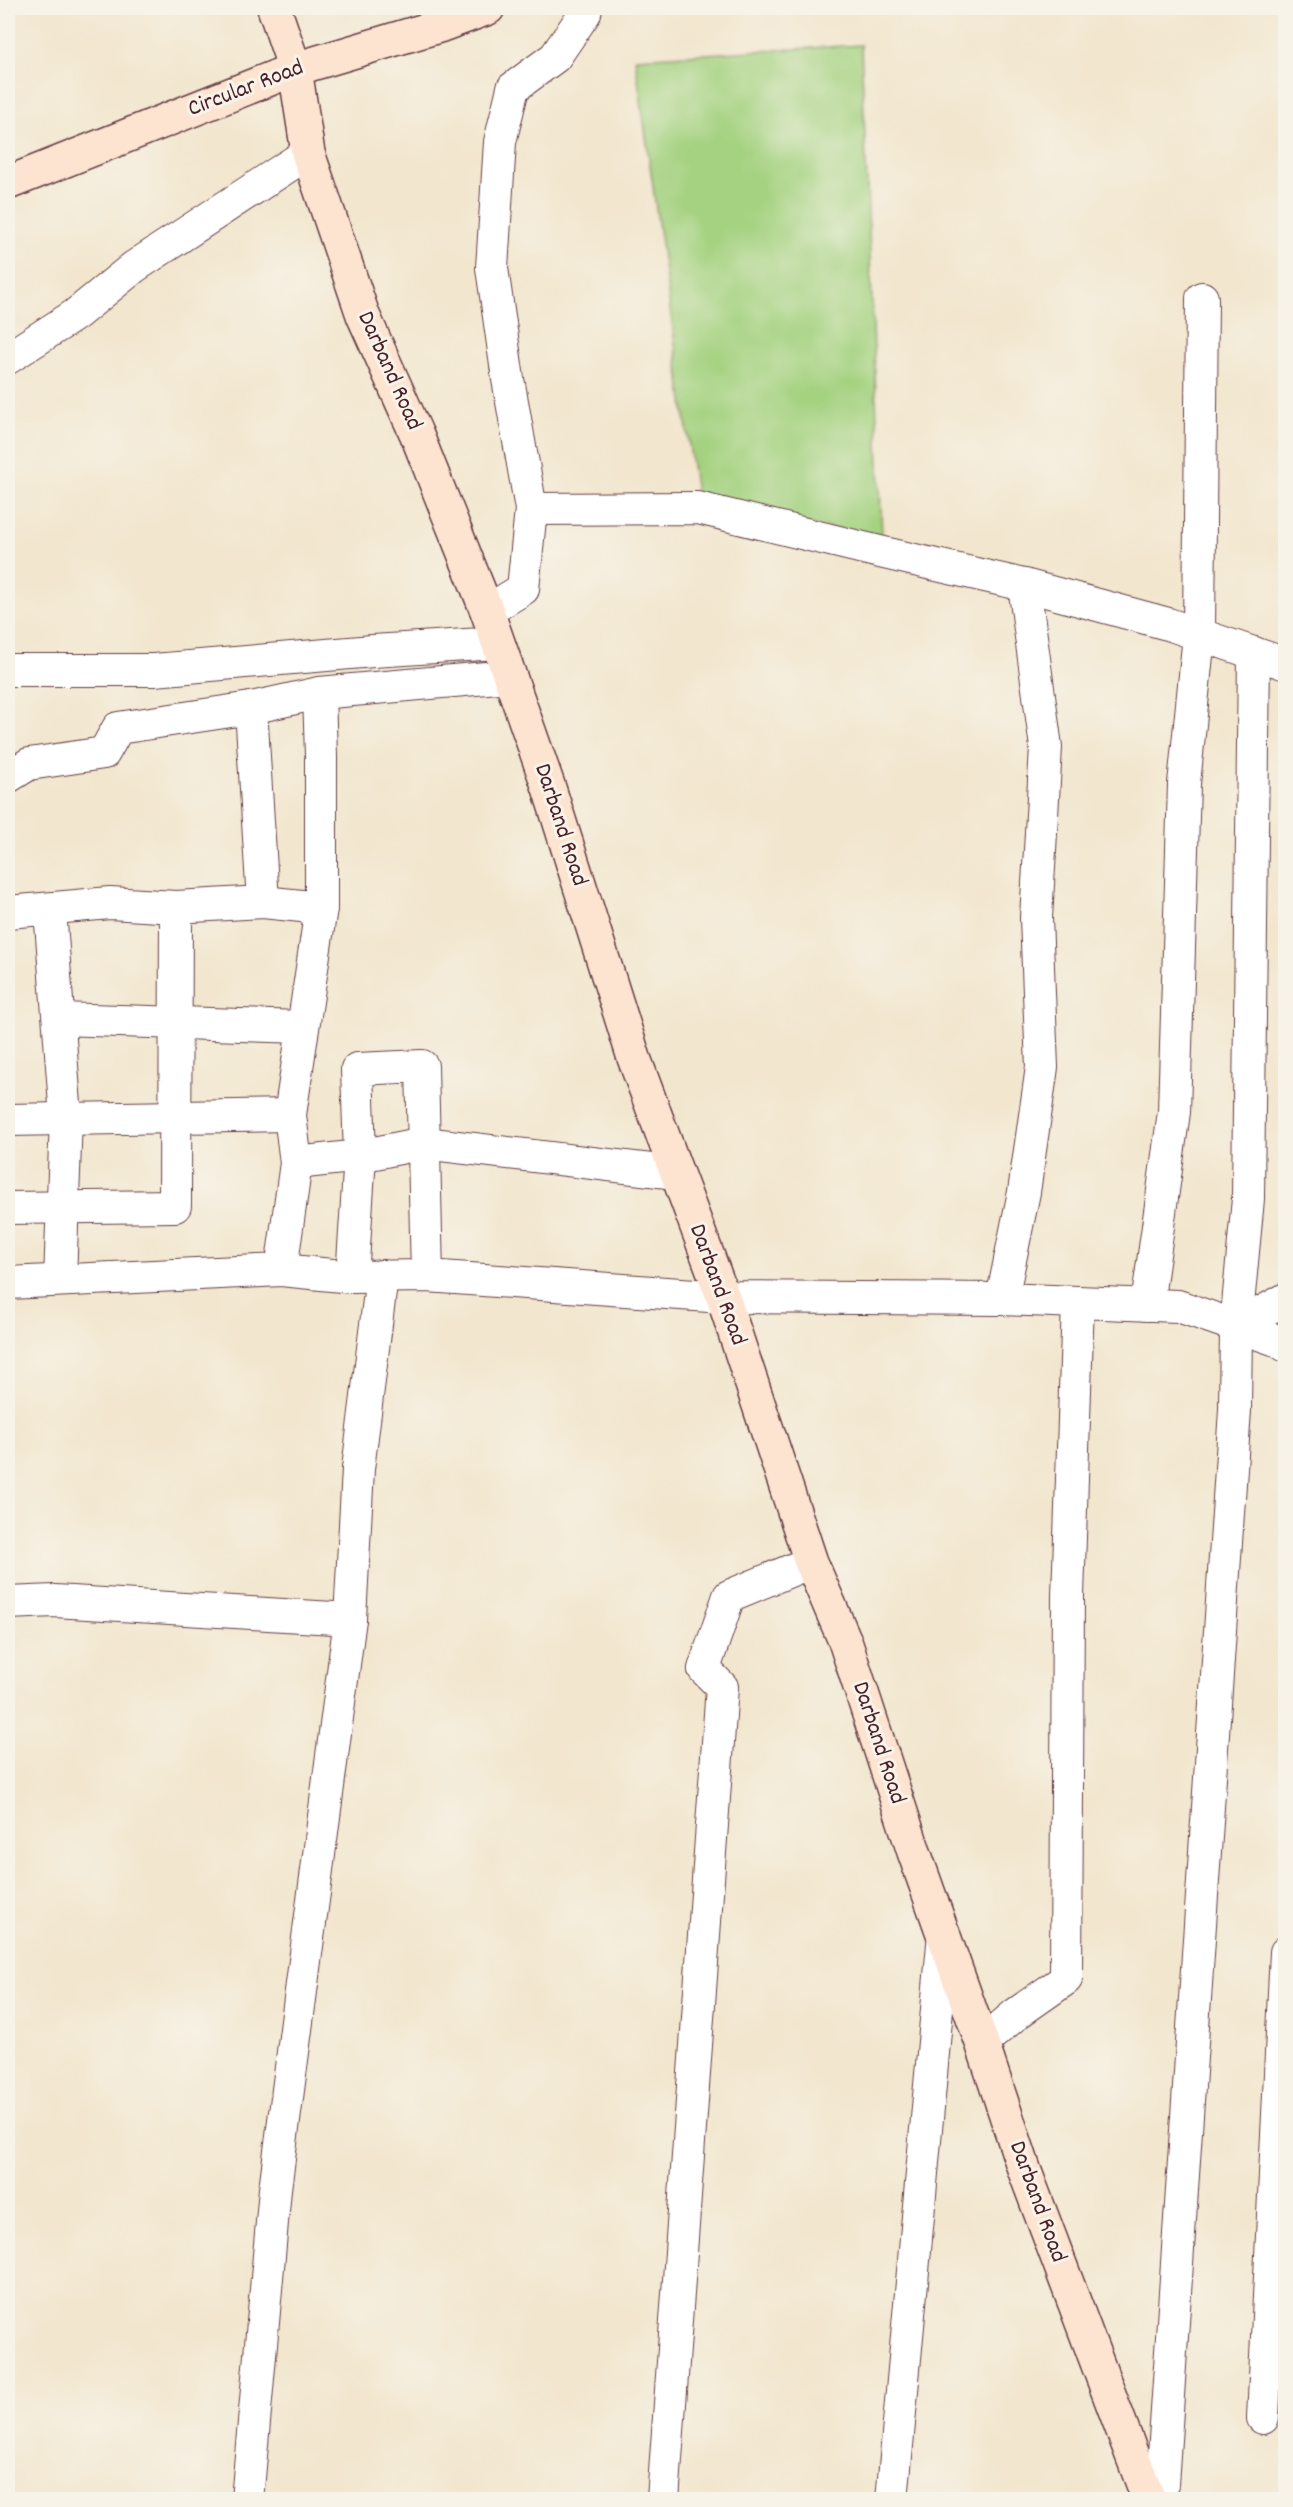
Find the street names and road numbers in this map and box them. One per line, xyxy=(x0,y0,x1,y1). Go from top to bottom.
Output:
street label: Circular Road xyxy=(183,51,309,127)
street label: Darband Road xyxy=(348,306,430,436)
street label: Darband Road xyxy=(524,759,596,891)
street label: Darband Road xyxy=(679,1220,755,1350)
street label: Darband Road xyxy=(842,1677,914,1809)
street label: Darband Road xyxy=(999,2137,1075,2267)

